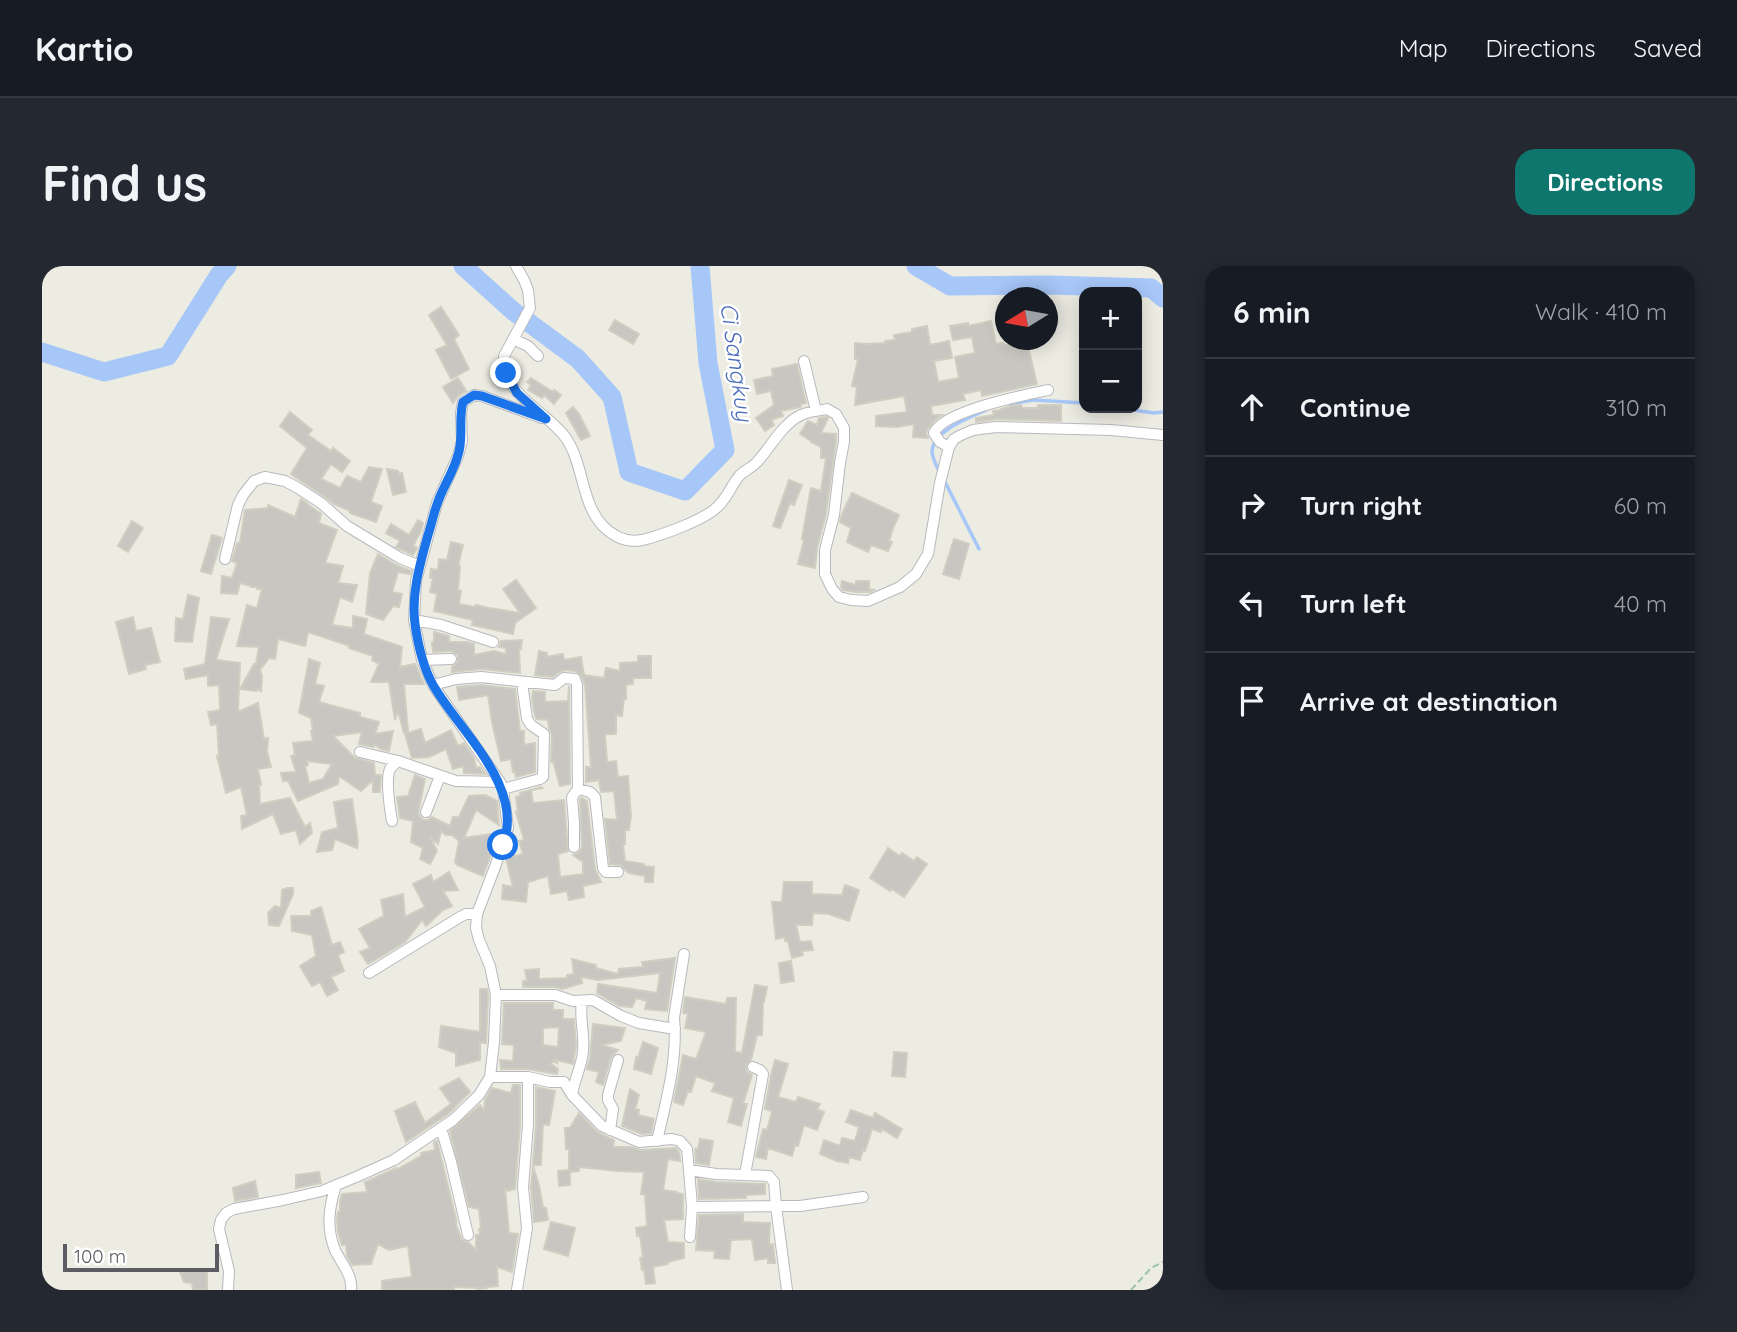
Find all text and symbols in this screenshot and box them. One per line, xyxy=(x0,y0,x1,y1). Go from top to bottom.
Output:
text: Kartio xyxy=(35,28,134,69)
text: Map xyxy=(1399,33,1448,63)
text: Directions xyxy=(1486,33,1596,63)
text: Saved xyxy=(1634,33,1702,63)
button: Directions xyxy=(1515,149,1695,215)
text: Find us xyxy=(42,152,207,213)
north arrow xyxy=(995,287,1058,350)
map controls xyxy=(1079,287,1142,413)
button: + xyxy=(1079,287,1142,350)
text: 6 min xyxy=(1233,293,1311,331)
text: Walk · 410 m xyxy=(1535,297,1667,326)
water label: Ci Sangkuy xyxy=(714,301,760,425)
button: − xyxy=(1079,350,1142,413)
route end xyxy=(490,357,521,388)
icon: ahead xyxy=(1233,388,1271,426)
text: Continue xyxy=(1300,391,1411,424)
text: 310 m xyxy=(1605,393,1667,422)
icon: right xyxy=(1233,486,1271,524)
text: Turn right xyxy=(1300,489,1422,522)
text: 60 m xyxy=(1614,491,1667,520)
icon: left xyxy=(1233,584,1271,622)
text: Turn left xyxy=(1300,587,1407,620)
text: 40 m xyxy=(1614,589,1667,618)
icon: arrive xyxy=(1233,682,1271,720)
text: Arrive at destination xyxy=(1300,685,1558,718)
route start xyxy=(487,829,518,860)
scale bar xyxy=(63,1241,219,1273)
text: 100 m xyxy=(74,1244,126,1268)

